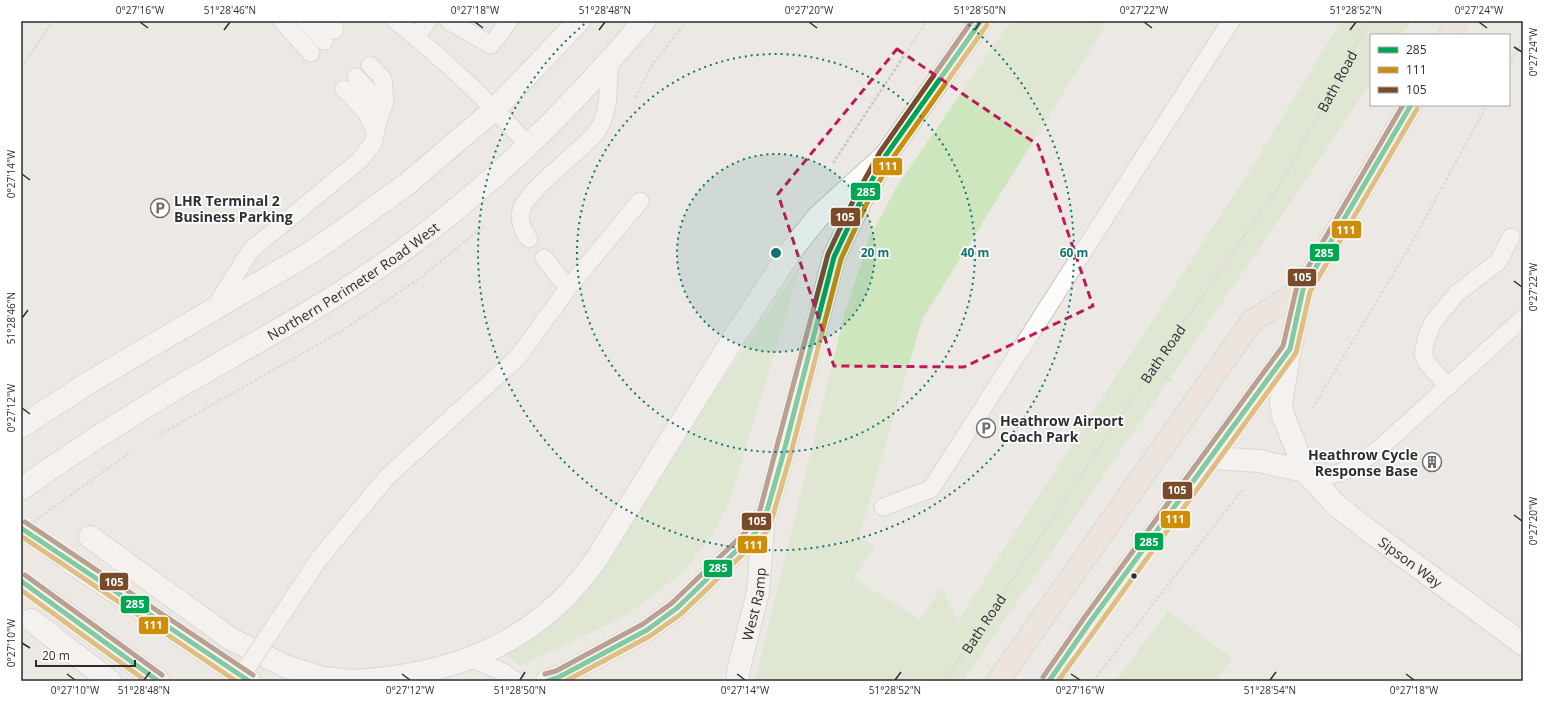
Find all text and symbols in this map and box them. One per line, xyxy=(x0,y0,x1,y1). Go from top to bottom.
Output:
text: 0°27'16"W xyxy=(116,3,165,17)
text: 51°28'46"N xyxy=(204,3,256,17)
text: 0°27'18"W xyxy=(451,3,500,17)
text: 51°28'48"N xyxy=(579,3,631,17)
text: 0°27'20"W xyxy=(785,3,834,17)
text: 51°28'50"N xyxy=(954,3,1006,17)
text: 0°27'22"W xyxy=(1120,3,1169,17)
text: 51°28'52"N xyxy=(1330,3,1382,17)
text: 0°27'24"W xyxy=(1455,3,1504,17)
text: 0°27'24"W xyxy=(1526,27,1540,76)
legend xyxy=(1370,34,1510,106)
text: 285 xyxy=(1406,41,1427,58)
street label: Bath Road xyxy=(1312,47,1361,115)
text: 111 xyxy=(1406,61,1427,78)
text: 105 xyxy=(1406,81,1427,98)
text: 0°27'14"W xyxy=(4,149,18,198)
line badge: 111 xyxy=(872,157,903,176)
text: 111 xyxy=(879,158,897,173)
line badge: 285 xyxy=(850,182,881,201)
text: 285 xyxy=(857,184,875,199)
place label: LHR Terminal 2 Business Parking xyxy=(174,191,293,226)
parking icon: LHR Terminal 2 Business Parking xyxy=(149,197,171,219)
line badge: 105 xyxy=(830,207,861,227)
text: 105 xyxy=(836,209,854,224)
street label: Northern Perimeter Road West xyxy=(263,217,443,344)
line badge: 111 xyxy=(1331,220,1362,239)
text: 111 xyxy=(1337,222,1355,237)
line badge: 285 xyxy=(1309,243,1340,262)
text: 20 m xyxy=(861,244,889,261)
text: 40 m xyxy=(961,244,989,261)
text: 60 m xyxy=(1060,244,1088,261)
text: 285 xyxy=(1315,245,1333,260)
centre of rings xyxy=(769,246,783,260)
text: 0°27'22"W xyxy=(1526,262,1540,311)
line badge: 105 xyxy=(1287,268,1317,287)
text: 105 xyxy=(1293,269,1311,284)
text: 51°28'46"N xyxy=(4,292,18,344)
street label: Bath Road xyxy=(1135,320,1189,387)
text: 0°27'12"W xyxy=(4,383,18,432)
place label: Heathrow Airport Coach Park xyxy=(1000,411,1124,446)
parking icon: Heathrow Airport Coach Park xyxy=(975,417,997,439)
place label: Heathrow Cycle Response Base xyxy=(1308,445,1418,480)
building icon: Heathrow Cycle Response Base xyxy=(1421,451,1443,473)
line badge: 105 xyxy=(1162,481,1193,500)
text: 105 xyxy=(1168,482,1186,497)
text: 0°27'20"W xyxy=(1526,496,1540,545)
line badge: 111 xyxy=(1160,510,1191,529)
text: 111 xyxy=(1166,511,1184,526)
line badge: 105 xyxy=(741,512,772,531)
text: 105 xyxy=(748,513,766,528)
line badge: 285 xyxy=(1134,532,1164,551)
street label: Sipson Way xyxy=(1375,532,1447,592)
text: 285 xyxy=(1140,534,1158,549)
line badge: 111 xyxy=(737,535,768,554)
text: 111 xyxy=(744,537,762,552)
line badge: 285 xyxy=(703,559,733,578)
text: 285 xyxy=(709,560,727,575)
street label: West Ramp xyxy=(737,567,769,642)
unlabelled marker xyxy=(1129,571,1139,581)
line badge: 105 xyxy=(99,572,129,591)
text: 105 xyxy=(105,574,123,589)
street label: Bath Road xyxy=(957,590,1010,657)
line badge: 285 xyxy=(120,595,150,614)
text: 285 xyxy=(126,596,144,611)
line badge: 111 xyxy=(138,616,169,635)
text: 111 xyxy=(144,617,162,632)
text: 0°27'10"W xyxy=(4,618,18,667)
scale bar xyxy=(36,642,135,668)
text: 20 m xyxy=(42,647,70,664)
text: 0°27'10"W xyxy=(51,683,100,697)
text: 51°28'48"N xyxy=(118,683,170,697)
text: 0°27'12"W xyxy=(386,683,435,697)
text: 51°28'50"N xyxy=(494,683,546,697)
text: 0°27'14"W xyxy=(721,683,770,697)
text: 51°28'52"N xyxy=(869,683,921,697)
text: 0°27'16"W xyxy=(1056,683,1105,697)
text: 51°28'54"N xyxy=(1244,683,1296,697)
text: 0°27'18"W xyxy=(1390,683,1439,697)

